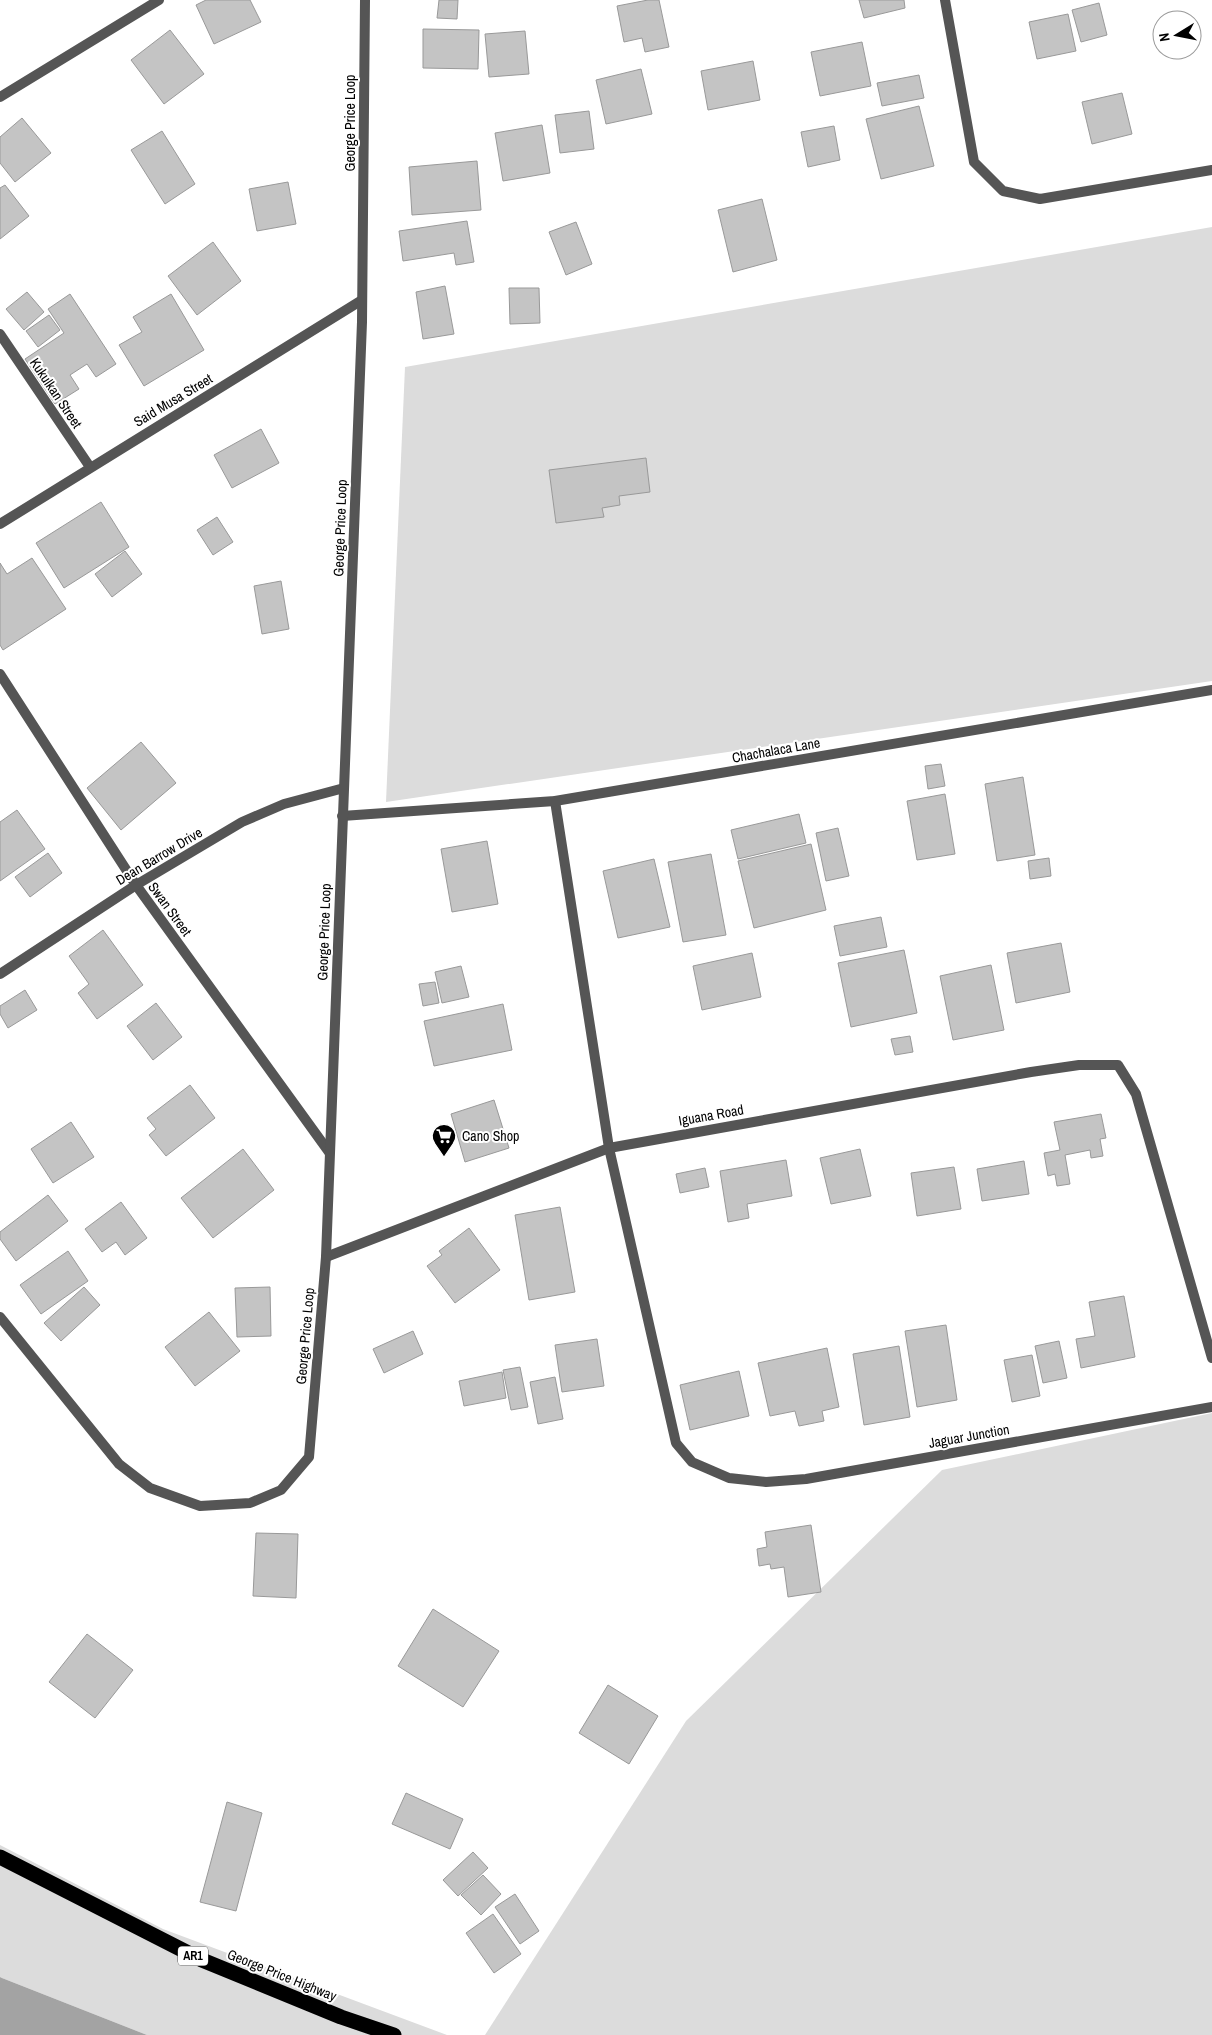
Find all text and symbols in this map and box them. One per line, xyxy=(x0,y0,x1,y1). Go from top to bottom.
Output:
north arrow xyxy=(1152,10,1202,60)
text: N xyxy=(1155,32,1174,43)
street label: George Price Loop xyxy=(341,74,359,172)
street label: Kukulkan Street xyxy=(26,354,86,432)
street label: Said Musa Street xyxy=(130,369,216,431)
street label: George Price Loop xyxy=(329,479,351,577)
street label: Chachalaca Lane xyxy=(730,733,822,767)
street label: Dean Barrow Drive xyxy=(113,823,205,889)
street label: Swan Street xyxy=(144,878,196,940)
street label: George Price Loop xyxy=(313,883,335,981)
street label: Iguana Road xyxy=(677,1100,745,1130)
supermarket icon: Cano Shop xyxy=(431,1123,457,1157)
place label: Cano Shop xyxy=(462,1127,519,1145)
street label: George Price Loop xyxy=(292,1287,318,1385)
street label: Jaguar Junction xyxy=(927,1420,1011,1452)
street label: George Price Highway xyxy=(225,1945,339,2005)
road number: AR1 xyxy=(178,1946,208,1965)

